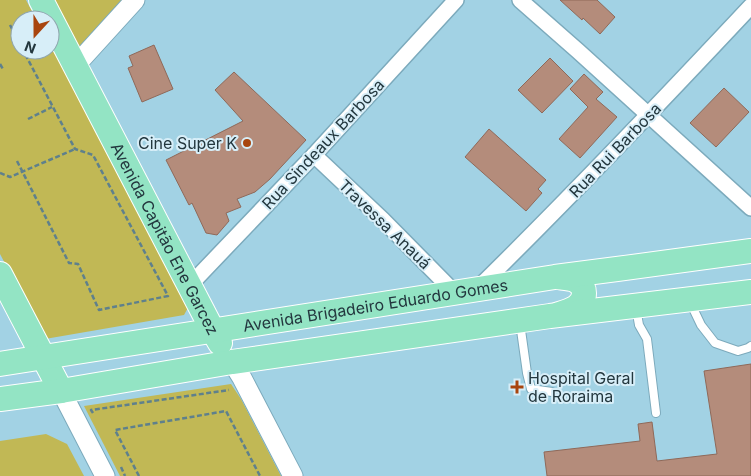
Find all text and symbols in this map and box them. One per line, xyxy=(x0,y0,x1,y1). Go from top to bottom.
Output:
north arrow xyxy=(10,10,60,60)
text: N xyxy=(22,38,38,57)
street label: Rua Sindeaux Barbosa xyxy=(258,75,388,213)
street label: Rua Rui Barbosa xyxy=(565,98,665,202)
place label: Cine Super K xyxy=(138,133,237,153)
marker: Cine Super K xyxy=(241,137,253,149)
street label: Avenida Capitão Ene Garcez xyxy=(107,139,223,338)
street label: Travessa Anauá xyxy=(335,175,435,273)
street label: Avenida Brigadeiro Eduardo Gomes xyxy=(242,275,509,336)
place label: Hospital Geral de Roraima xyxy=(528,368,634,406)
marker: Hospital Geral de Roraima xyxy=(510,380,524,394)

